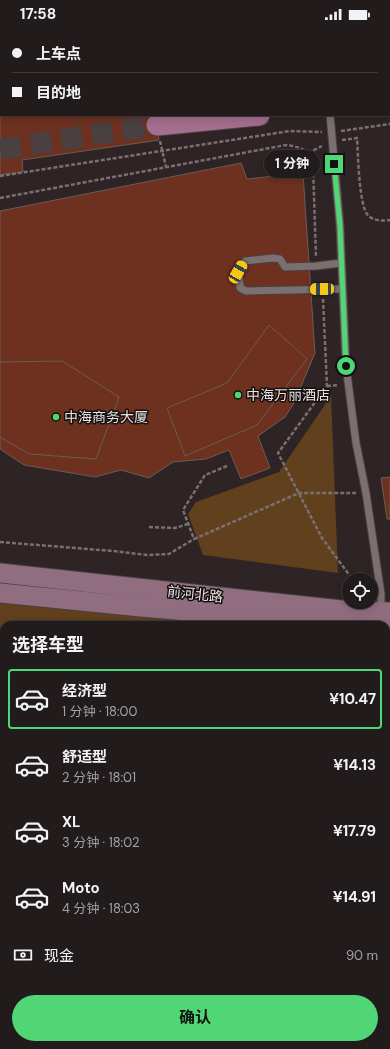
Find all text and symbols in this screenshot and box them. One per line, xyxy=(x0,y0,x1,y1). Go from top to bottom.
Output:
text: 17:58 xyxy=(20,4,56,24)
text: 上车点 xyxy=(36,44,81,64)
text: 目的地 xyxy=(36,83,81,103)
callout: 1 分钟 xyxy=(264,150,320,178)
text: 1 分钟 xyxy=(275,155,309,172)
route end xyxy=(325,155,343,173)
car xyxy=(227,259,249,285)
car xyxy=(310,283,334,295)
route start xyxy=(337,357,355,375)
place label: 中海万丽酒店 xyxy=(246,386,330,404)
marker: 中海万丽酒店 xyxy=(233,390,243,400)
place label: 中海商务大厦 xyxy=(64,408,148,426)
marker: 中海商务大厦 xyxy=(51,412,61,422)
map controls xyxy=(342,573,378,609)
button: locate xyxy=(342,573,378,609)
street label: 前河北路 xyxy=(166,582,224,606)
text: 选择车型 xyxy=(12,633,84,657)
icon: car xyxy=(14,681,50,717)
text: 经济型 xyxy=(62,681,107,701)
text: ¥10.47 xyxy=(329,689,376,709)
text: 1 分钟 · 18:00 xyxy=(62,703,137,720)
icon: car xyxy=(14,747,50,783)
text: 舒适型 xyxy=(62,747,107,767)
text: ¥14.13 xyxy=(333,755,376,775)
text: 2 分钟 · 18:01 xyxy=(62,769,136,786)
text: XL xyxy=(62,812,80,832)
icon: car xyxy=(14,813,50,849)
text: ¥17.79 xyxy=(333,821,376,841)
text: 3 分钟 · 18:02 xyxy=(62,834,139,851)
text: Moto xyxy=(62,878,100,898)
icon: car xyxy=(14,879,50,915)
text: ¥14.91 xyxy=(333,887,376,907)
text: 4 分钟 · 18:03 xyxy=(62,900,140,917)
icon: cash xyxy=(12,944,34,966)
text: 现金 xyxy=(44,946,74,966)
text: 90 m xyxy=(346,947,378,964)
button: 确认 xyxy=(12,995,378,1041)

